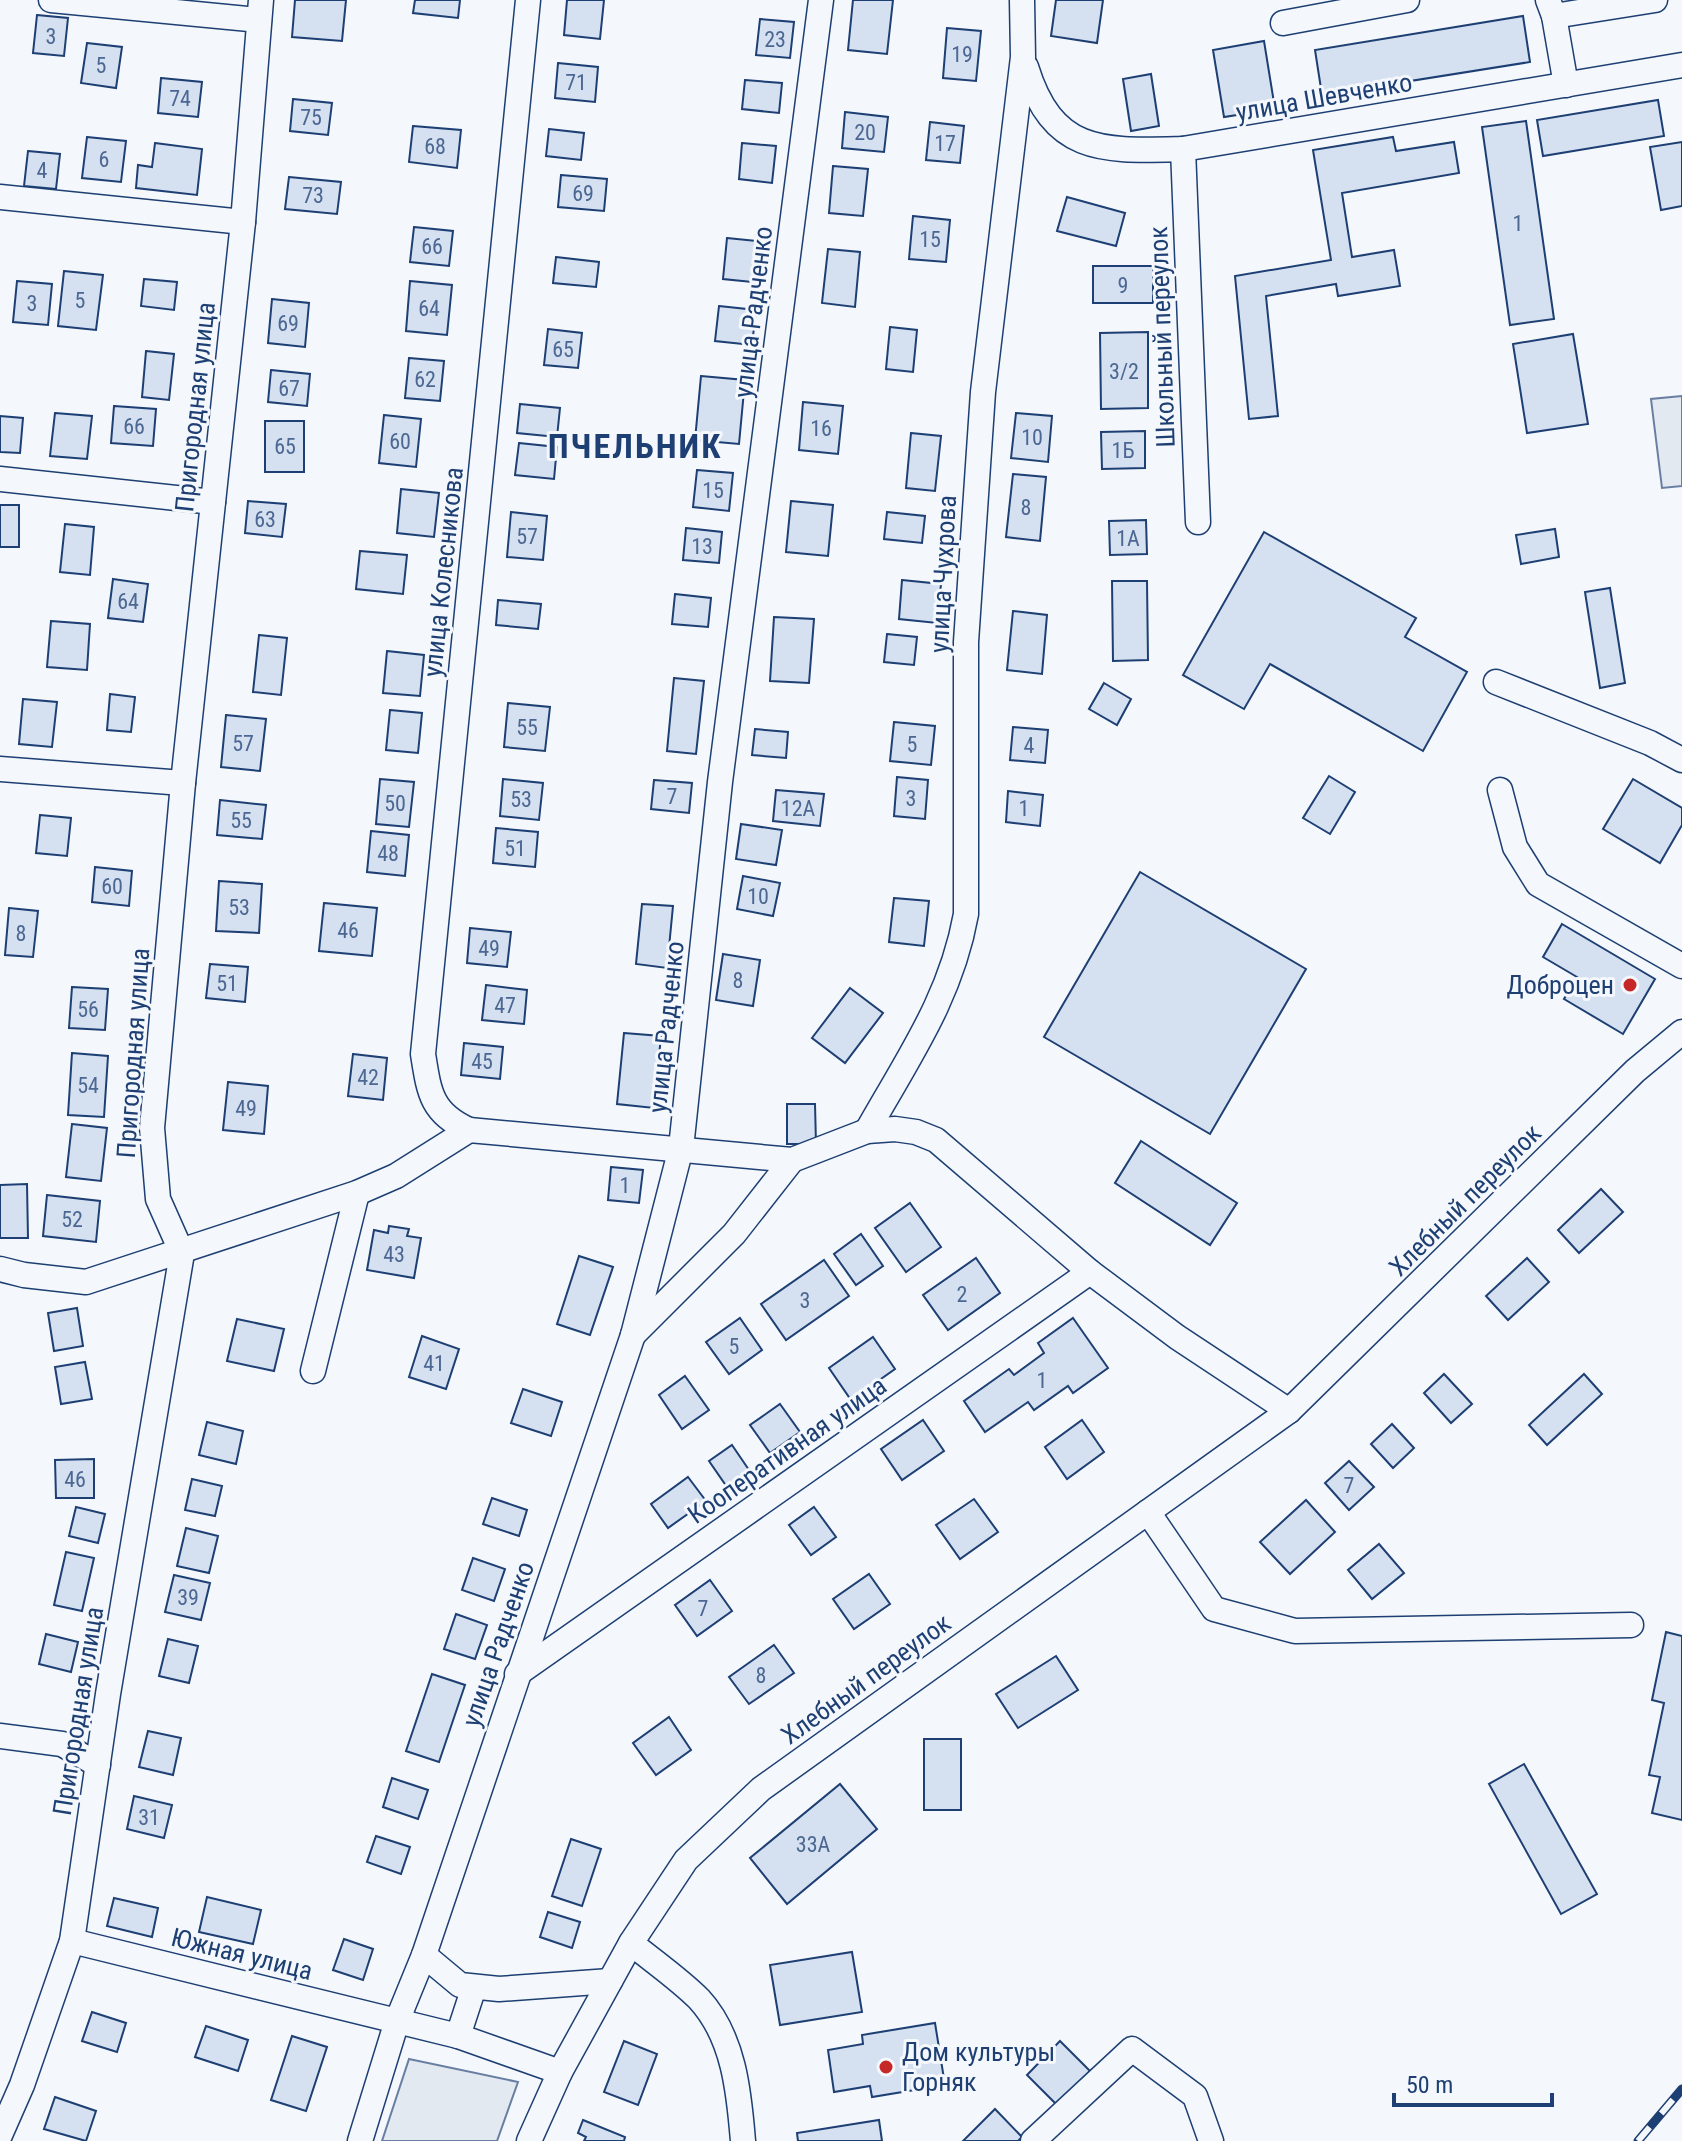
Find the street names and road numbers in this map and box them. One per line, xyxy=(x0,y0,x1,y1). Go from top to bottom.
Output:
street label: улица Шевченко xyxy=(1233,67,1415,127)
street label: улица Радченко xyxy=(728,225,778,399)
street label: Школьный переулок xyxy=(1143,225,1181,448)
street label: Пригородная улица xyxy=(169,301,221,513)
street label: улица Колесникова xyxy=(417,466,469,678)
street label: улица Чухрова xyxy=(924,494,962,654)
street label: улица Радченко xyxy=(642,940,690,1114)
street label: Пригородная улица xyxy=(111,947,155,1159)
street label: Хлебный переулок xyxy=(1383,1118,1547,1282)
street label: Кооперативная улица xyxy=(682,1370,892,1530)
street label: улица Радченко xyxy=(456,1558,540,1730)
street label: Пригородная улица xyxy=(47,1605,109,1817)
street label: Хлебный переулок xyxy=(776,1607,957,1750)
street label: Южная улица xyxy=(168,1922,316,1986)

